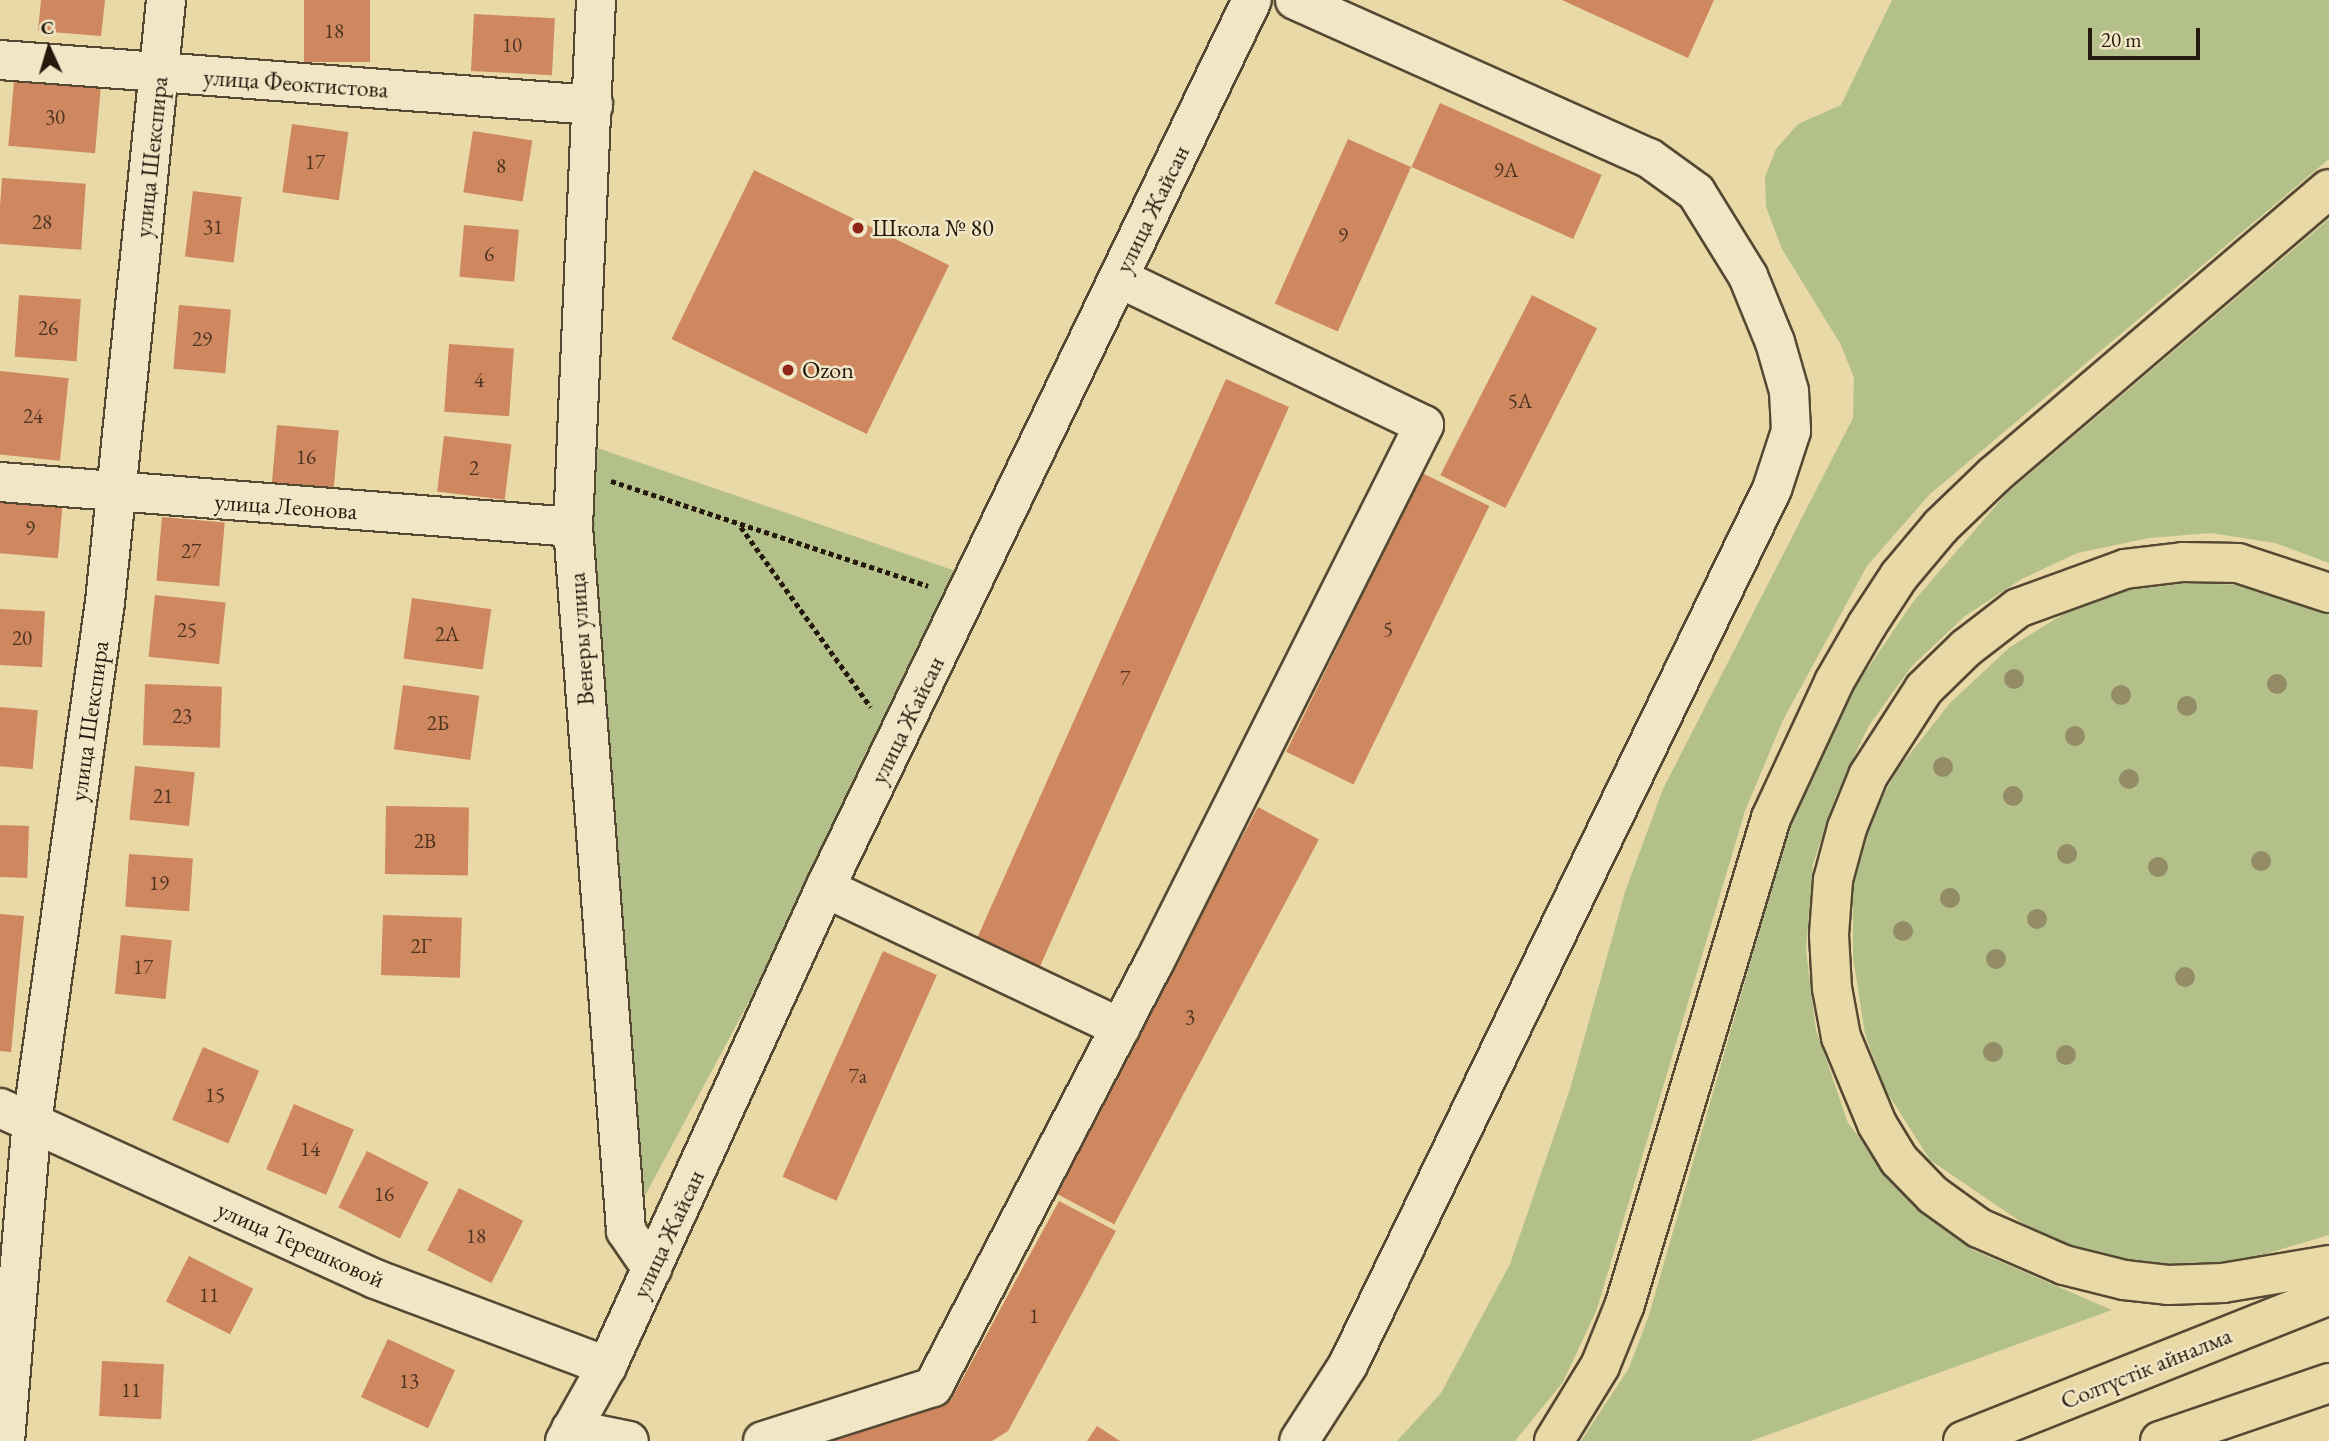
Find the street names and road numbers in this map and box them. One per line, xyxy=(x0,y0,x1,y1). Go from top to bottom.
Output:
street label: улица Феоктистова xyxy=(203,62,389,104)
street label: улица Шекспира xyxy=(128,75,174,239)
street label: улица Жайсан xyxy=(1109,141,1195,277)
street label: улица Леонова xyxy=(214,487,358,525)
street label: Венеры улица xyxy=(562,572,600,706)
street label: улица Шекспира xyxy=(63,639,115,803)
street label: улица Жайсан xyxy=(864,652,950,788)
street label: улица Жайсан xyxy=(626,1165,710,1303)
street label: улица Терешковой xyxy=(213,1194,389,1294)
street label: Солтүстік айналма xyxy=(2056,1321,2236,1415)

